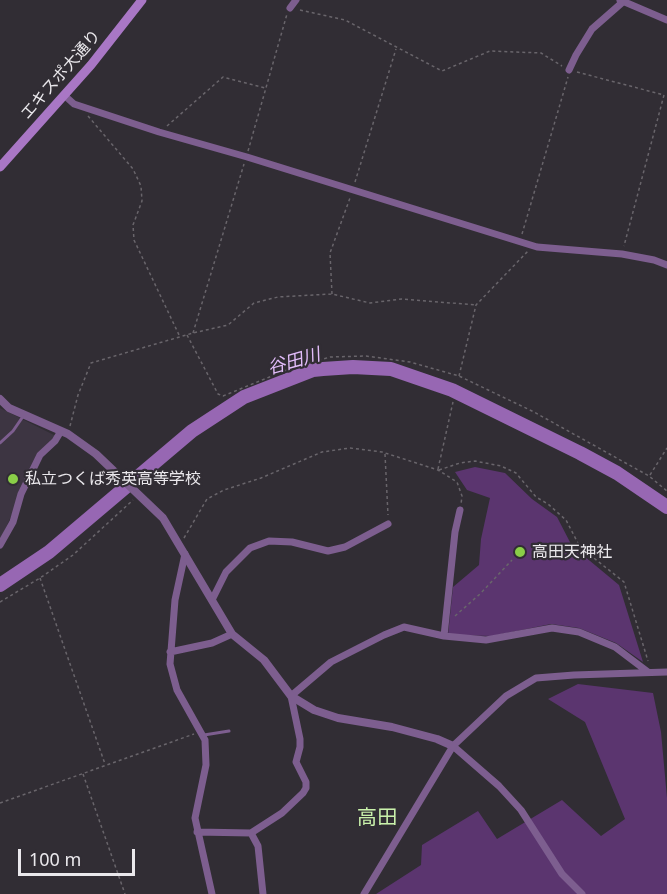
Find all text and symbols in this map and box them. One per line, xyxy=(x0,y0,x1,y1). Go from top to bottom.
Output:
street label: エキスポ大通り xyxy=(17,26,105,124)
water label: 谷田川 xyxy=(265,344,323,380)
place label: 私立つくば秀英高等学校 xyxy=(25,469,201,489)
marker: 私立つくば秀英高等学校 xyxy=(6,472,20,486)
place label: 高田天神社 xyxy=(532,542,612,562)
marker: 高田天神社 xyxy=(513,545,527,559)
district label: 高田 xyxy=(357,806,397,830)
scale bar xyxy=(21,837,138,875)
text: 100 m xyxy=(29,847,81,871)

